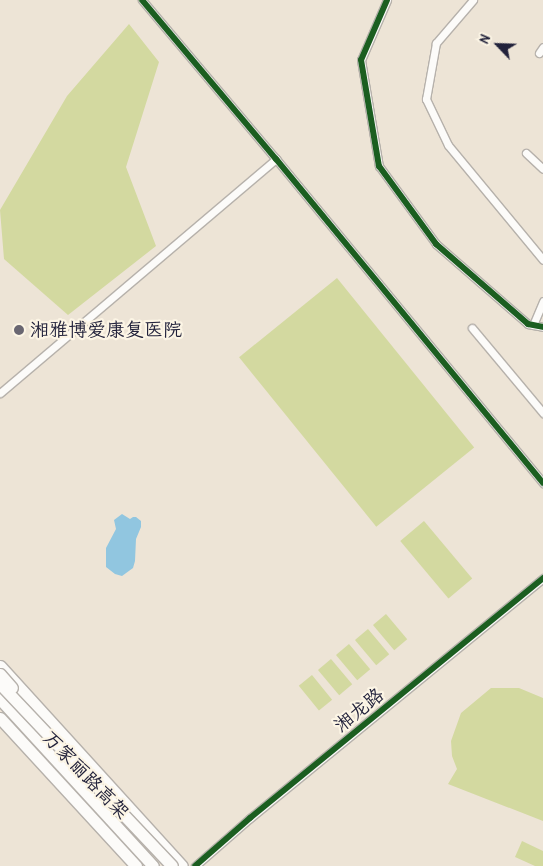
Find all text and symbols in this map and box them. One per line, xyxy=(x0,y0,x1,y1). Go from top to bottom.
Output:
north arrow xyxy=(473,20,523,70)
text: N xyxy=(474,31,494,46)
place label: 湘雅博爱康复医院 xyxy=(30,319,182,341)
marker: 湘雅博爱康复医院 xyxy=(12,323,26,337)
street label: 湘龙路 xyxy=(330,683,388,737)
street label: 万家丽路高架 xyxy=(38,726,134,824)

